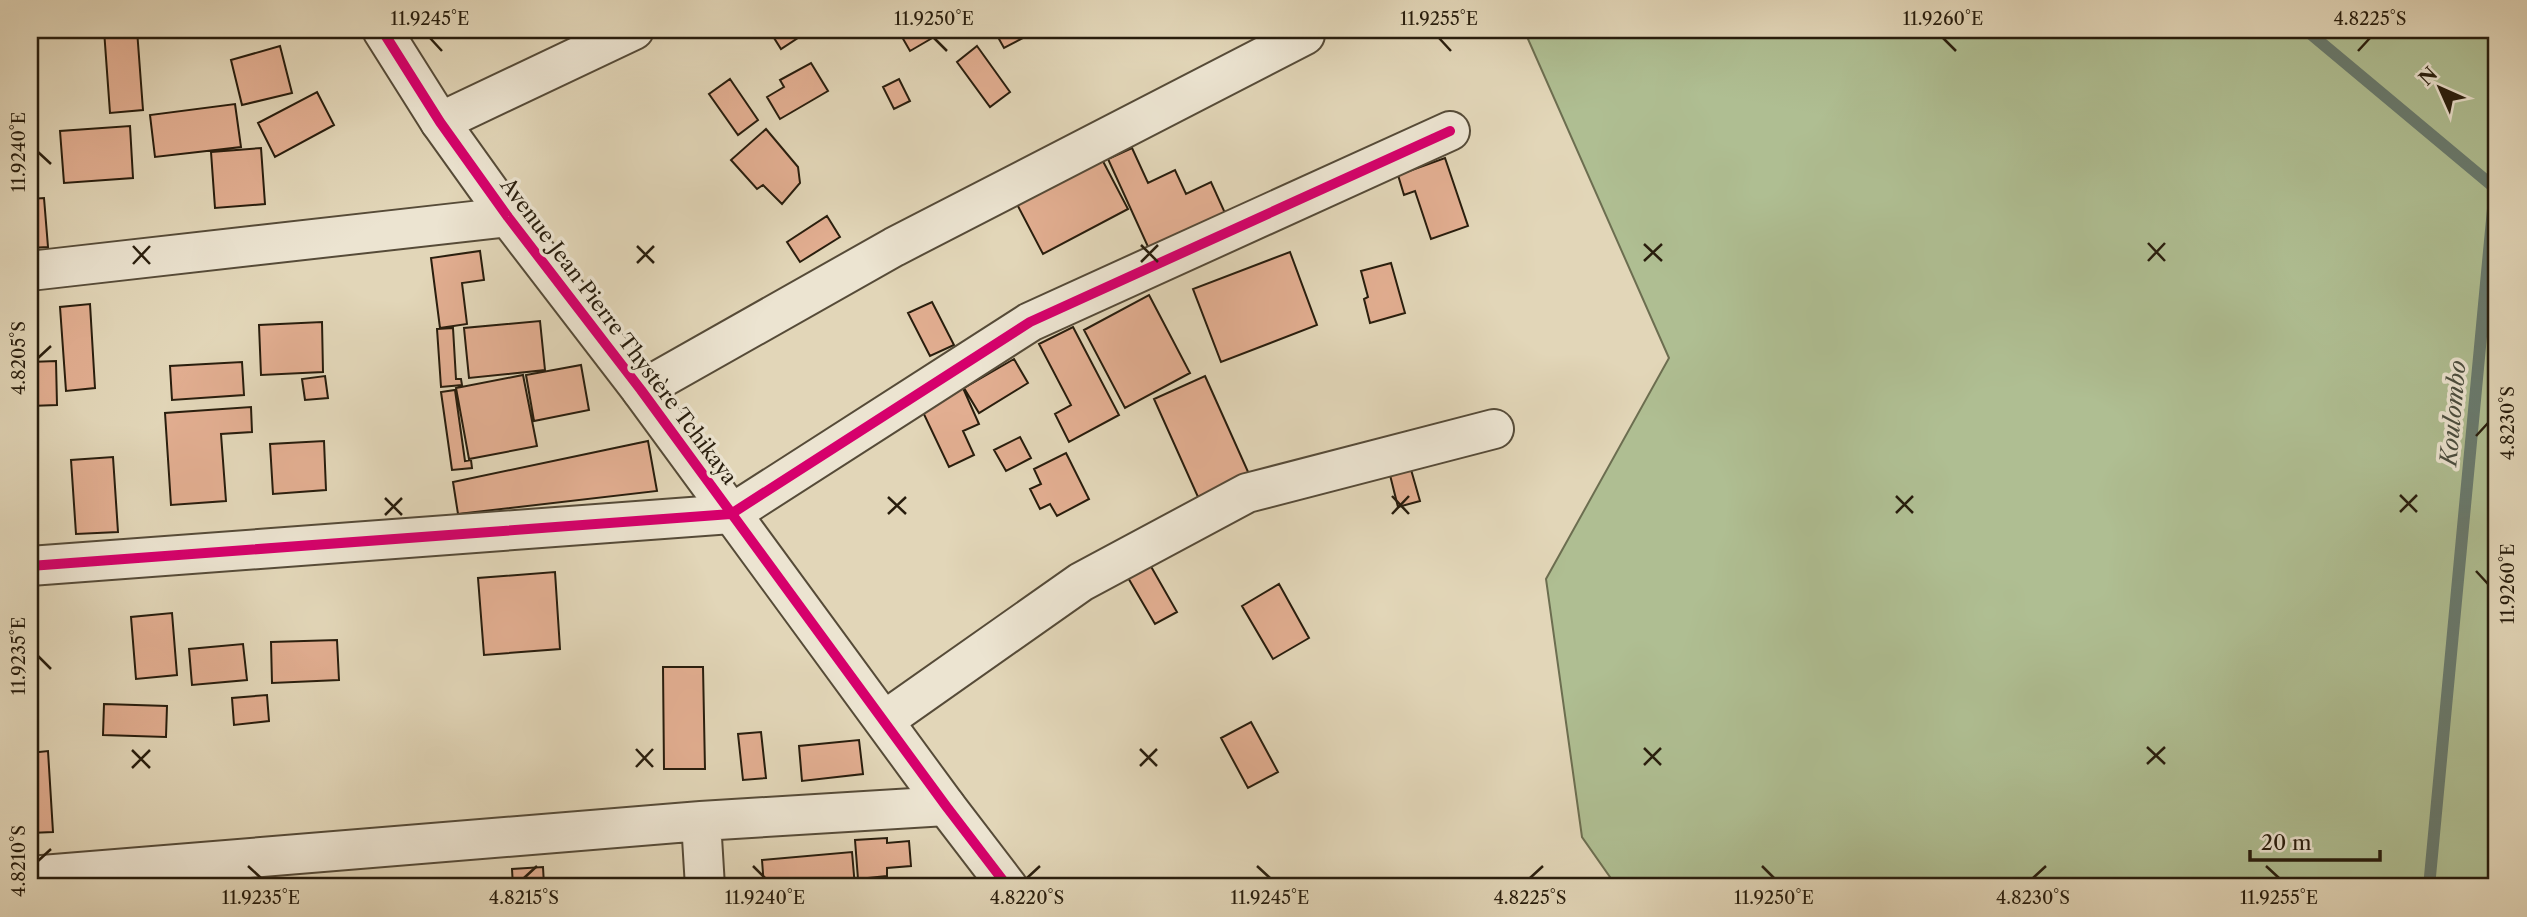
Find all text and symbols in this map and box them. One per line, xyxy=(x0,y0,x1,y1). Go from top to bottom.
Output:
text: 11.9245°E xyxy=(391,8,469,30)
text: 11.9250°E xyxy=(894,8,974,30)
text: 11.9255°E xyxy=(1400,8,1478,30)
text: 11.9260°E xyxy=(1903,8,1983,30)
text: 4.8225°S xyxy=(2333,8,2407,30)
north arrow xyxy=(2404,52,2474,122)
text: N xyxy=(2414,62,2442,90)
text: 11.9240°E xyxy=(8,112,30,192)
street label: Avenue Jean Pierre Thystère Tchikaya xyxy=(495,172,743,490)
text: 4.8205°S xyxy=(8,321,30,395)
water label: Koulombo xyxy=(2434,359,2472,469)
text: 4.8230°S xyxy=(2497,386,2519,460)
text: 11.9260°E xyxy=(2497,544,2519,624)
text: 11.9235°E xyxy=(8,617,30,695)
scale bar xyxy=(2250,819,2380,863)
text: 4.8210°S xyxy=(8,825,30,897)
text: 20 m xyxy=(2261,830,2312,855)
text: 11.9235°E xyxy=(222,887,300,909)
text: 4.8215°S xyxy=(489,887,559,909)
text: 11.9240°E xyxy=(725,887,805,909)
text: 4.8220°S xyxy=(990,887,1064,909)
text: 11.9245°E xyxy=(1231,887,1309,909)
text: 4.8225°S xyxy=(1493,887,1567,909)
text: 11.9250°E xyxy=(1734,887,1814,909)
text: 4.8230°S xyxy=(1996,887,2070,909)
text: 11.9255°E xyxy=(2240,887,2318,909)

